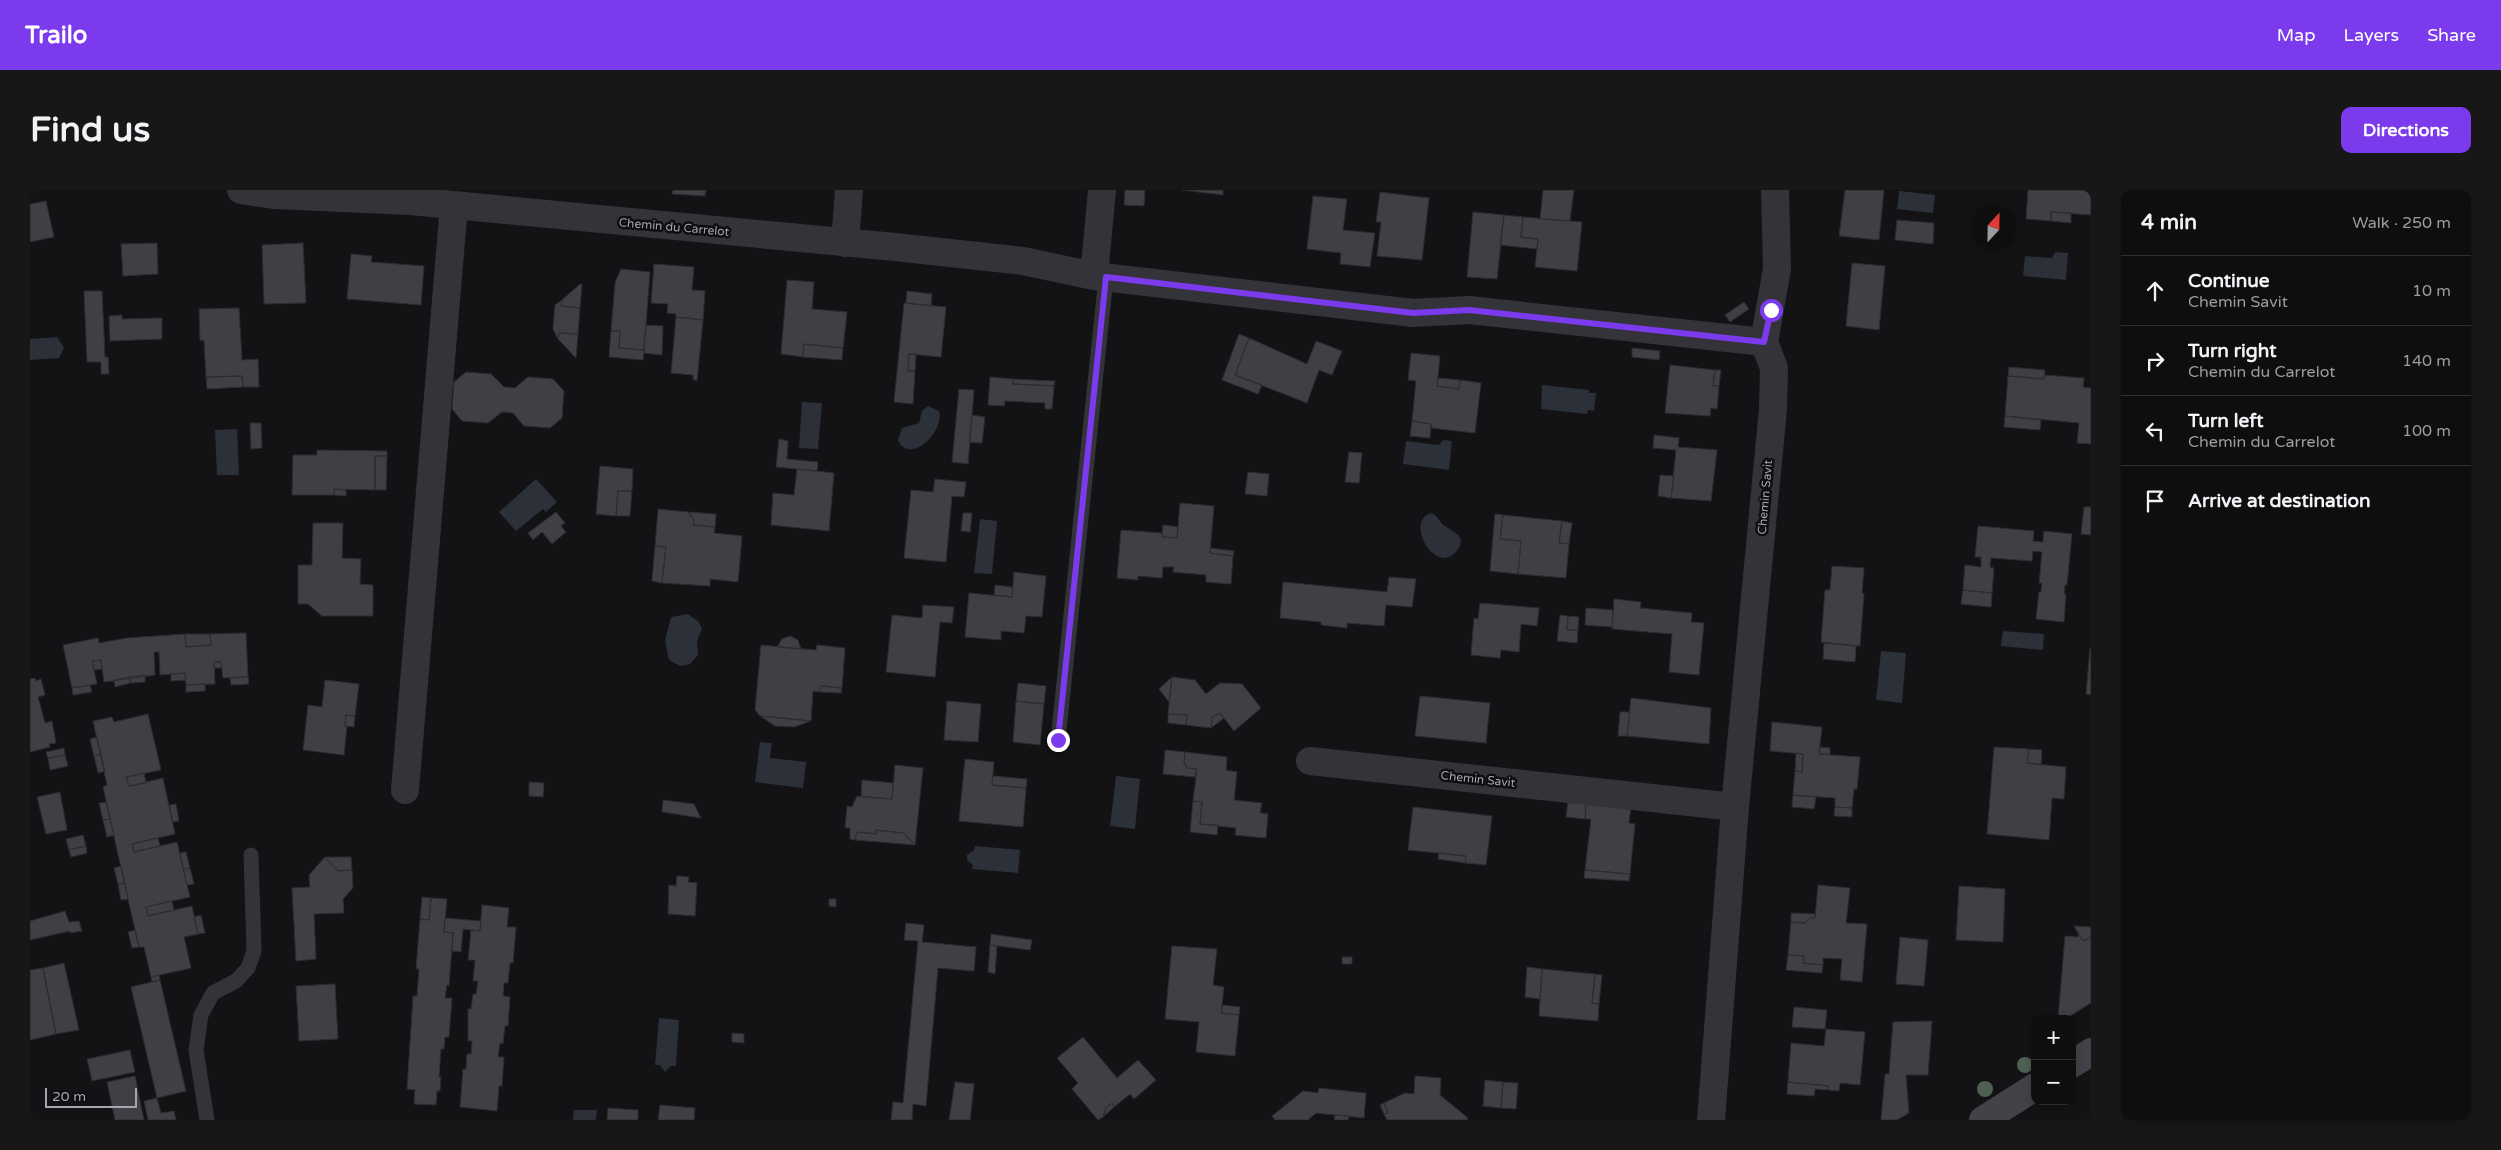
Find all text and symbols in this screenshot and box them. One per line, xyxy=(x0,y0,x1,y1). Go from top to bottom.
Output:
text: Trailo xyxy=(25,21,87,50)
text: Map xyxy=(2277,24,2316,46)
text: Layers xyxy=(2344,24,2399,46)
text: Share xyxy=(2427,24,2476,46)
button: Directions xyxy=(2341,107,2471,153)
text: Find us xyxy=(30,109,150,151)
north arrow xyxy=(1971,205,2016,250)
text: 4 min xyxy=(2141,210,2197,235)
text: Walk · 250 m xyxy=(2352,213,2451,233)
street label: Chemin du Carrelot xyxy=(618,215,730,239)
text: Continue xyxy=(2188,270,2270,292)
icon: ahead xyxy=(2141,277,2169,305)
text: 10 m xyxy=(2412,281,2451,301)
text: Chemin Savit xyxy=(2188,292,2288,312)
route start xyxy=(1760,299,1783,322)
text: Turn right xyxy=(2188,340,2276,362)
icon: right xyxy=(2141,347,2169,375)
text: 140 m xyxy=(2402,351,2451,371)
text: Chemin du Carrelot xyxy=(2188,362,2335,382)
text: Turn left xyxy=(2188,410,2264,432)
icon: left xyxy=(2141,417,2169,445)
text: 100 m xyxy=(2402,421,2451,441)
text: Chemin du Carrelot xyxy=(2188,432,2335,452)
street label: Chemin Savit xyxy=(1755,459,1775,535)
icon: arrive xyxy=(2141,487,2169,515)
text: Arrive at destination xyxy=(2188,490,2371,512)
route end xyxy=(1047,729,1070,752)
street label: Chemin Savit xyxy=(1440,768,1516,790)
map controls xyxy=(2031,1015,2076,1105)
button: + xyxy=(2031,1015,2076,1060)
button: − xyxy=(2031,1060,2076,1105)
scale bar xyxy=(45,1085,138,1108)
text: 20 m xyxy=(52,1088,86,1105)

